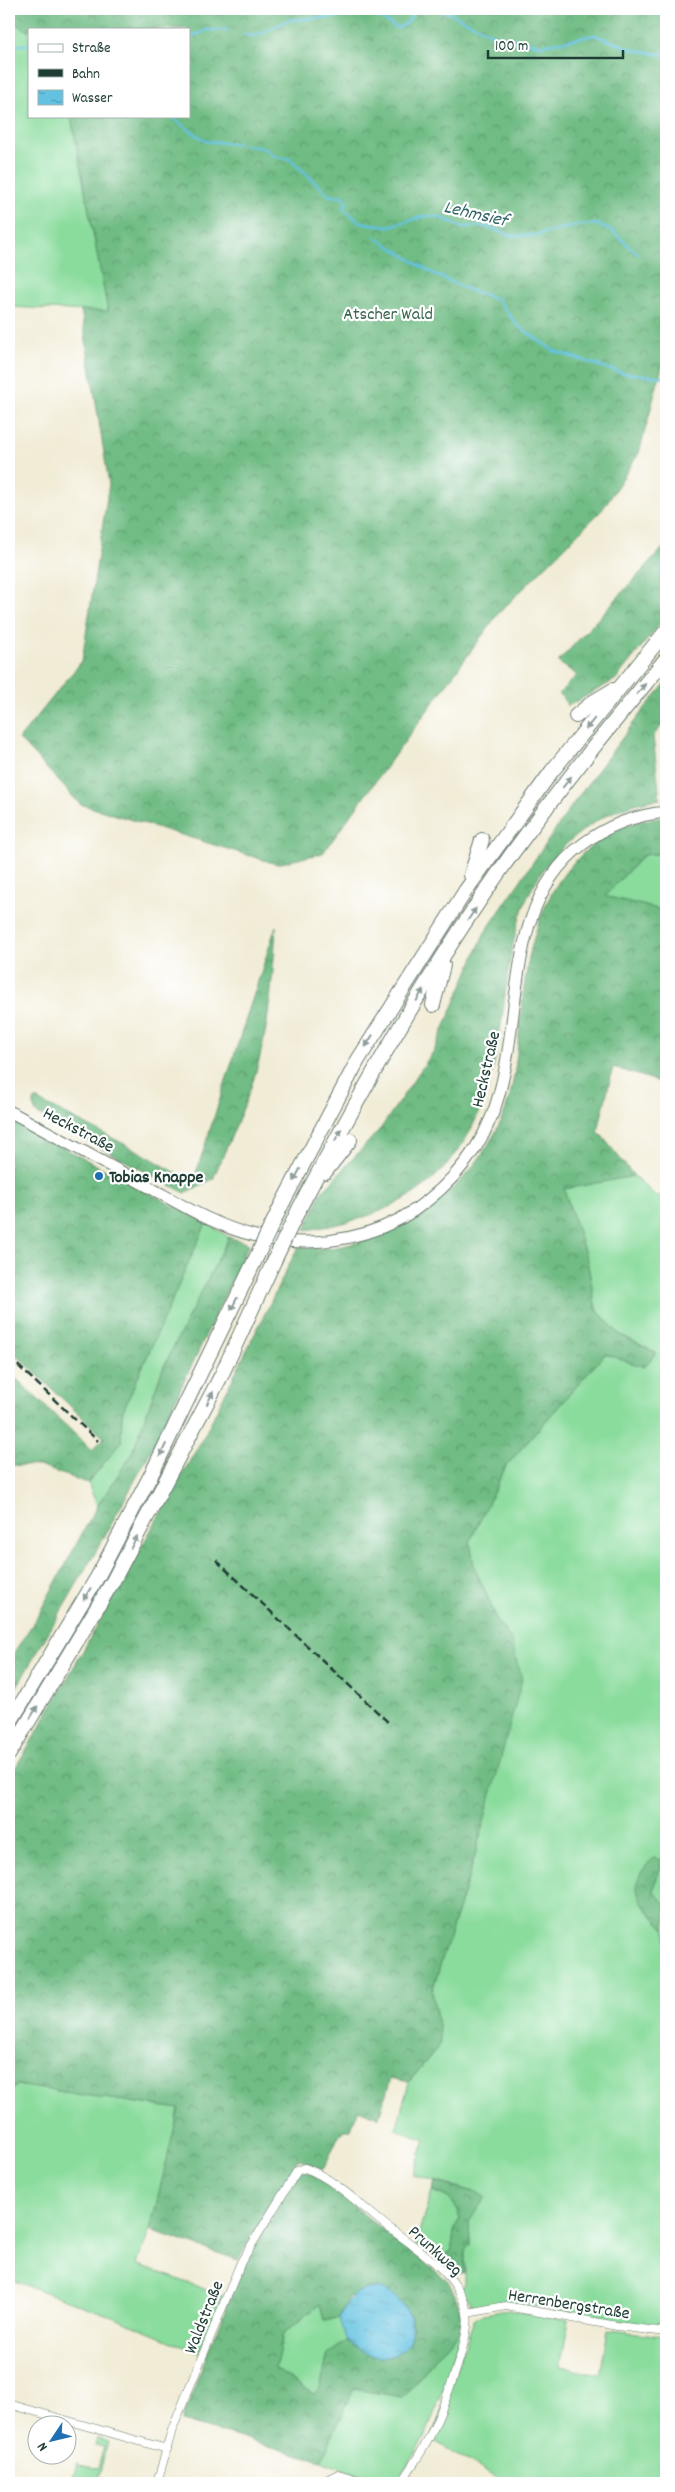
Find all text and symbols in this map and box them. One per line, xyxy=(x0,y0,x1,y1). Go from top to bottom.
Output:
legend xyxy=(28,28,190,118)
scale bar xyxy=(488,28,622,60)
text: 100 m xyxy=(495,36,528,58)
text: Straße xyxy=(72,38,111,60)
text: Bahn xyxy=(72,64,100,86)
text: Wasser xyxy=(72,88,113,110)
water label: Lehmsief xyxy=(441,195,514,237)
park label: Atscher Wald xyxy=(343,303,433,328)
one-way arrow xyxy=(636,682,647,695)
one-way arrow xyxy=(584,717,595,730)
one-way arrow xyxy=(561,776,572,789)
one-way arrow xyxy=(467,907,477,921)
one-way arrow xyxy=(416,988,425,1002)
street label: Heckstraße xyxy=(467,1029,508,1110)
one-way arrow xyxy=(365,1035,374,1048)
street label: Heckstraße xyxy=(38,1102,118,1160)
one-way arrow xyxy=(334,1128,342,1143)
place label: Tobias Knappe xyxy=(109,1166,203,1191)
one-way arrow xyxy=(293,1168,301,1182)
marker: Tobias Knappe xyxy=(93,1170,105,1182)
one-way arrow xyxy=(230,1297,238,1311)
one-way arrow xyxy=(206,1391,214,1405)
one-way arrow xyxy=(159,1443,167,1457)
one-way arrow xyxy=(130,1535,138,1549)
one-way arrow xyxy=(83,1587,92,1600)
one-way arrow xyxy=(30,1706,39,1719)
street label: Prunkweg xyxy=(402,2221,467,2283)
street label: Waldstraße xyxy=(179,2277,231,2358)
street label: Herrenbergstraße xyxy=(506,2284,631,2327)
north arrow xyxy=(28,2414,78,2464)
text: N xyxy=(33,2438,53,2455)

